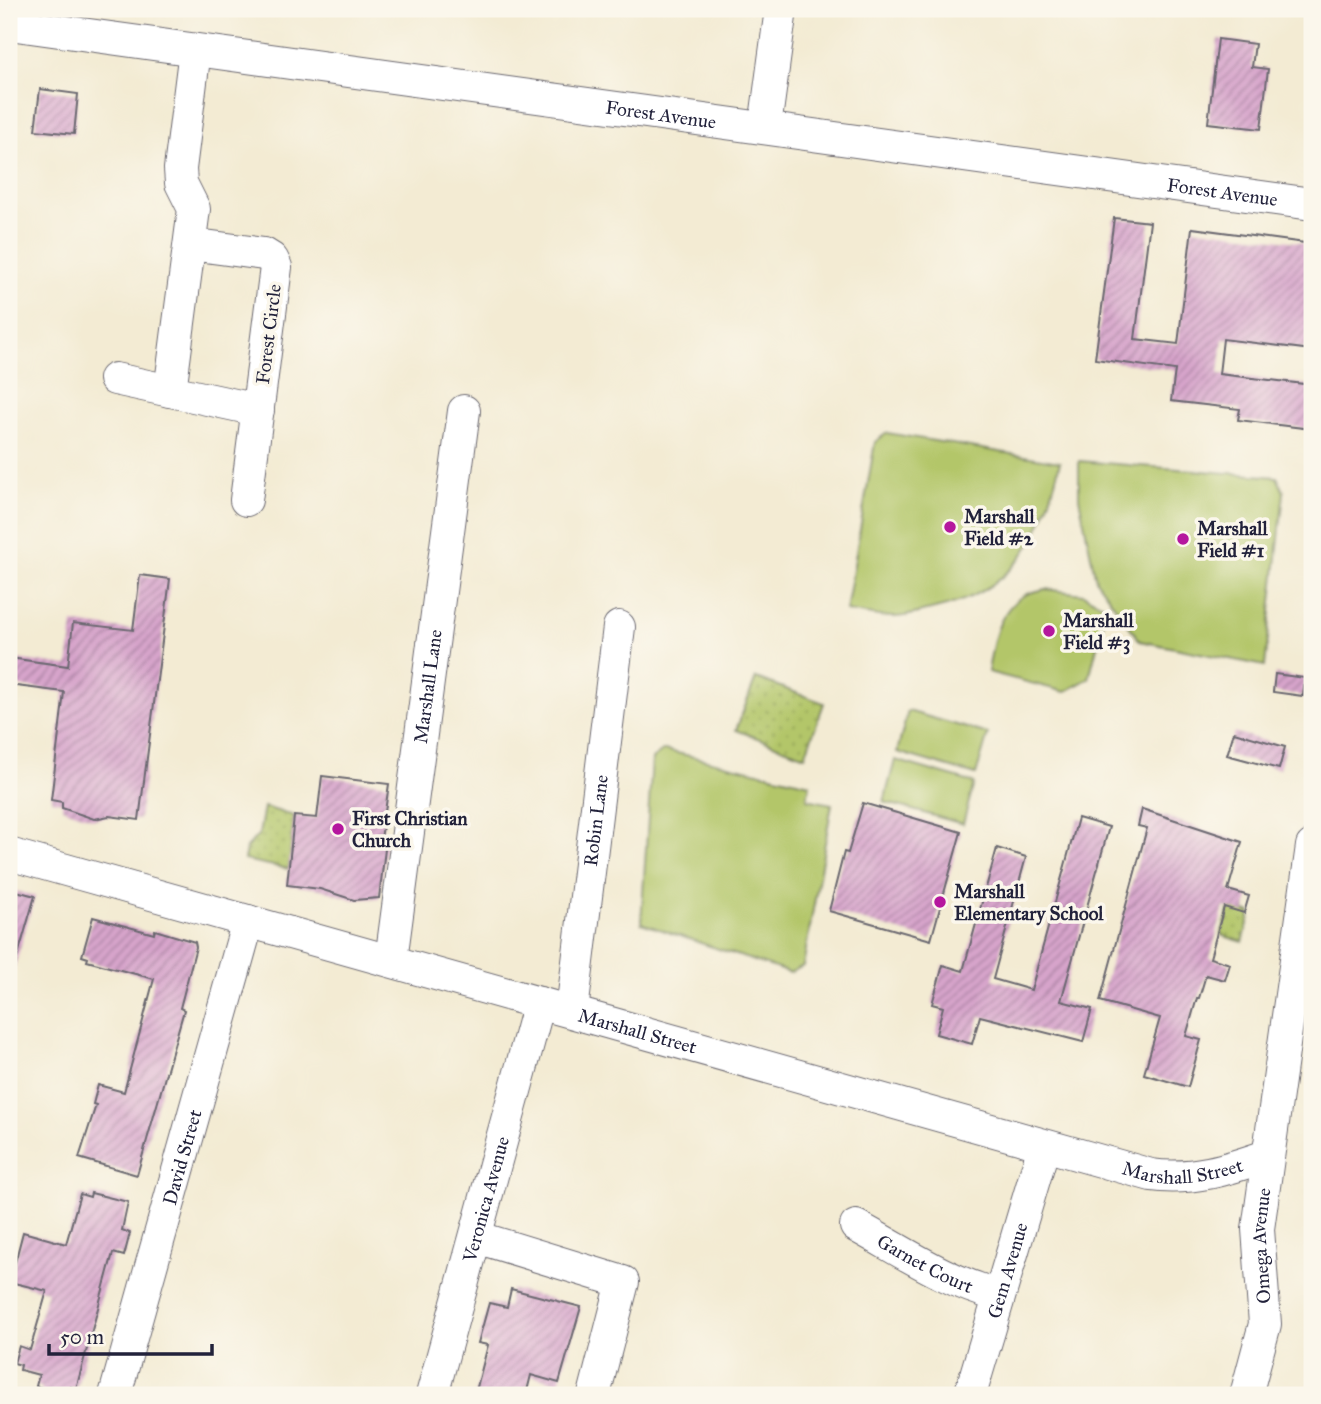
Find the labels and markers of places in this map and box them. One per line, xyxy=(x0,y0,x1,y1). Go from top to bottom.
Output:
place label: Marshall Field #2 xyxy=(964,505,1035,550)
place label: Marshall Field #1 xyxy=(1197,517,1268,562)
marker: Marshall Field #2 xyxy=(942,519,958,535)
marker: Marshall Field #1 xyxy=(1175,531,1191,547)
place label: Marshall Field #3 xyxy=(1063,609,1134,655)
marker: Marshall Field #3 xyxy=(1041,623,1057,639)
place label: First Christian Church xyxy=(352,807,468,852)
marker: First Christian Church xyxy=(330,821,346,837)
place label: Marshall Elementary School xyxy=(954,880,1104,926)
marker: Marshall Elementary School xyxy=(932,894,948,910)

